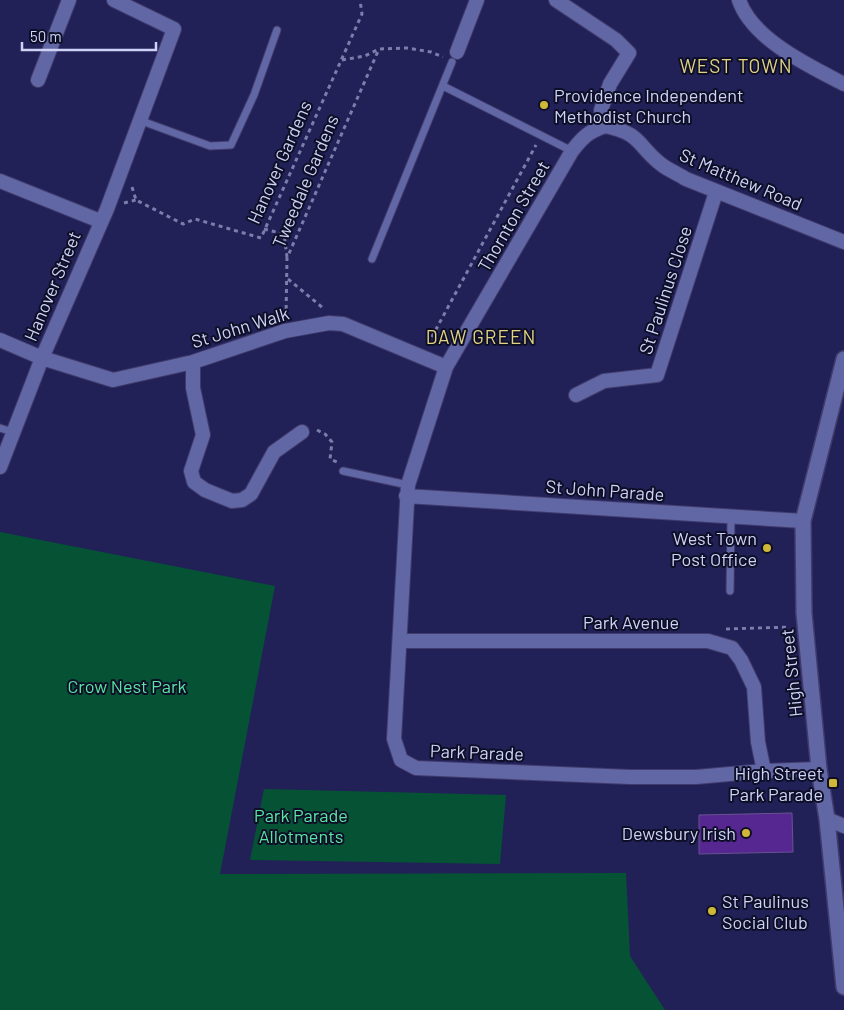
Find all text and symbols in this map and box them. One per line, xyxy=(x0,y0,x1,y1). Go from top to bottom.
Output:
scale bar xyxy=(22,20,156,52)
text: 50 m xyxy=(30,27,62,45)
district label: WEST TOWN xyxy=(679,54,793,77)
place label: Providence Independent Methodist Church xyxy=(554,84,744,127)
street label: Hanover Gardens xyxy=(242,97,316,227)
marker: Providence Independent Methodist Church xyxy=(538,99,550,111)
street label: Tweedale Gardens xyxy=(267,111,343,251)
street label: St Matthew Road xyxy=(676,143,806,215)
street label: Thornton Street xyxy=(472,157,554,275)
street label: St Paulinus Close xyxy=(634,223,696,357)
street label: Hanover Street xyxy=(19,228,85,344)
street label: St John Walk xyxy=(188,302,292,352)
district label: DAW GREEN xyxy=(426,325,536,348)
street label: St John Parade xyxy=(545,475,665,505)
place label: West Town Post Office xyxy=(671,527,757,570)
marker: West Town Post Office xyxy=(761,542,773,554)
street label: Park Avenue xyxy=(583,611,679,633)
street label: High Street xyxy=(775,628,807,718)
park label: Crow Nest Park xyxy=(67,675,187,697)
street label: Park Parade xyxy=(430,739,524,765)
place label: High Street Park Parade xyxy=(729,762,823,805)
marker: High Street Park Parade xyxy=(827,777,839,789)
park label: Park Parade Allotments xyxy=(254,804,348,847)
place label: Dewsbury Irish xyxy=(622,822,736,844)
marker: Dewsbury Irish xyxy=(740,827,752,839)
place label: St Paulinus Social Club xyxy=(722,890,809,933)
marker: St Paulinus Social Club xyxy=(706,905,718,917)

